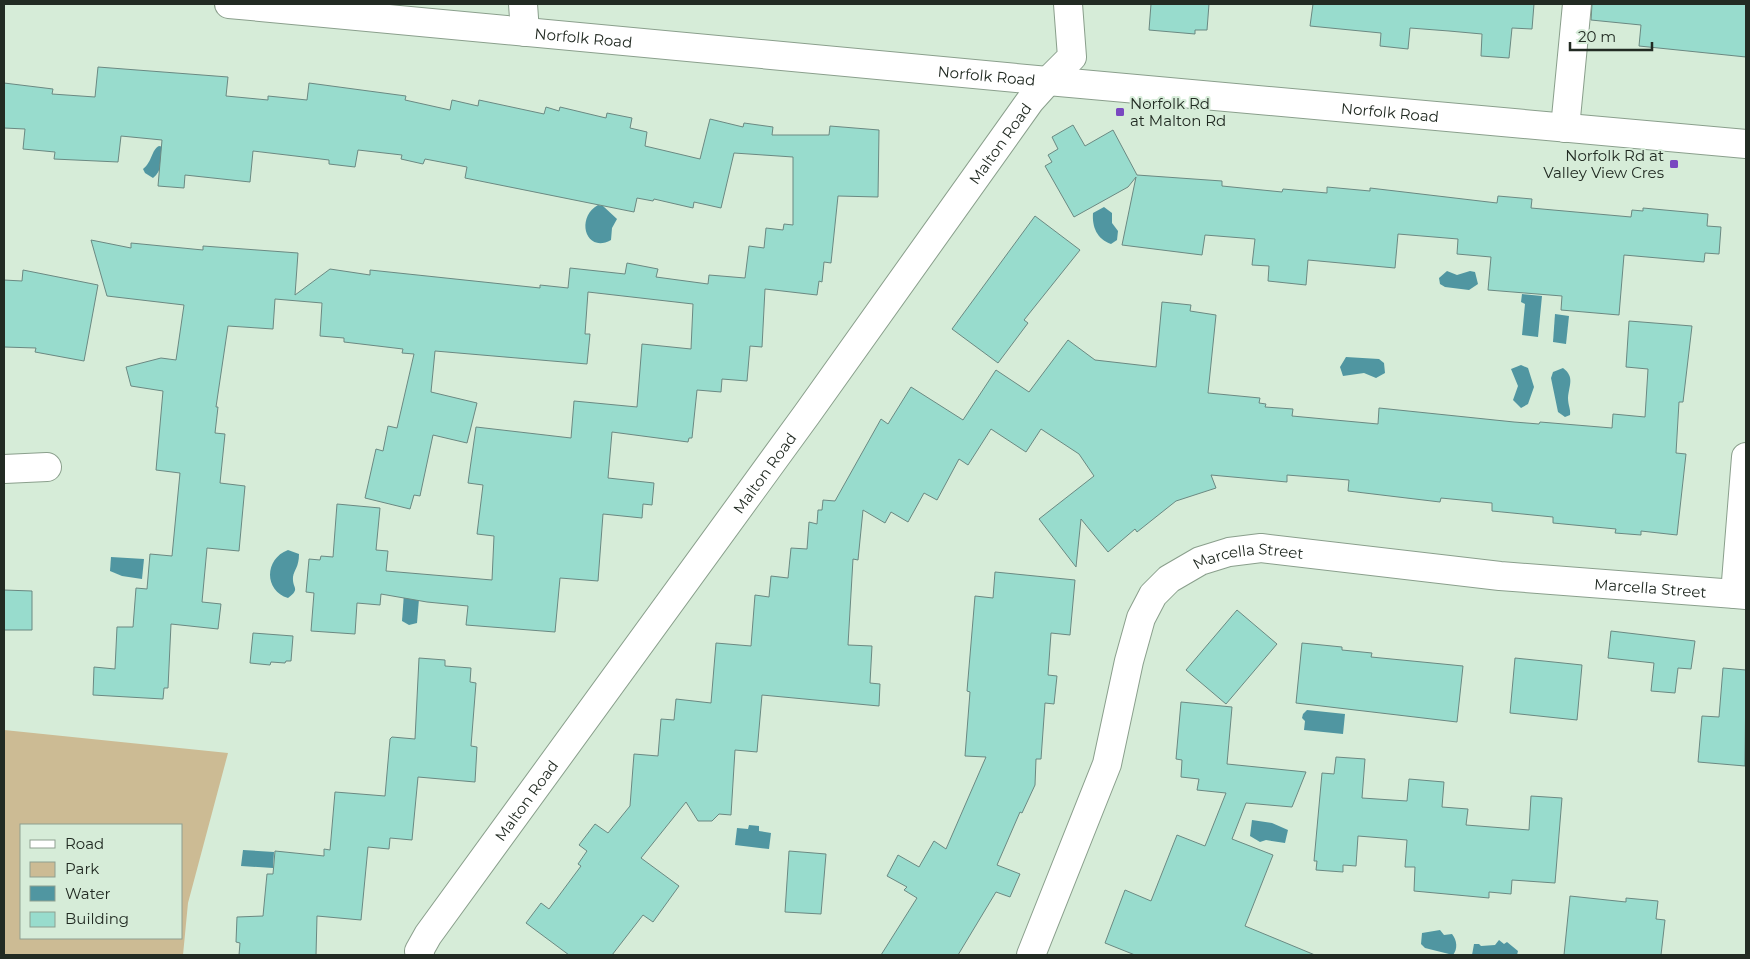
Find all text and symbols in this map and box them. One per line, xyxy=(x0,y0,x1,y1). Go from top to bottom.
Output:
scale bar xyxy=(1570,20,1652,52)
street label: Norfolk Road xyxy=(534,23,633,51)
text: 20 m xyxy=(1578,27,1616,46)
street label: Norfolk Road xyxy=(937,61,1036,89)
place label: Norfolk Rd at Malton Rd xyxy=(1130,94,1226,130)
street label: Norfolk Road xyxy=(1340,98,1440,126)
street label: Malton Road xyxy=(964,99,1035,188)
marker: Norfolk Rd at Malton Rd xyxy=(1114,106,1126,118)
place label: Norfolk Rd at Valley View Cres xyxy=(1543,146,1664,182)
marker: Norfolk Rd at Valley View Cres xyxy=(1668,158,1680,170)
street label: Malton Road xyxy=(728,429,800,517)
street label: Marcella Street xyxy=(1189,538,1305,573)
street label: Marcella Street xyxy=(1593,574,1707,601)
street label: Malton Road xyxy=(490,756,562,845)
legend xyxy=(20,824,182,939)
text: Road xyxy=(65,834,104,853)
text: Park xyxy=(65,859,99,878)
text: Water xyxy=(65,884,111,903)
text: Building xyxy=(65,909,129,928)

